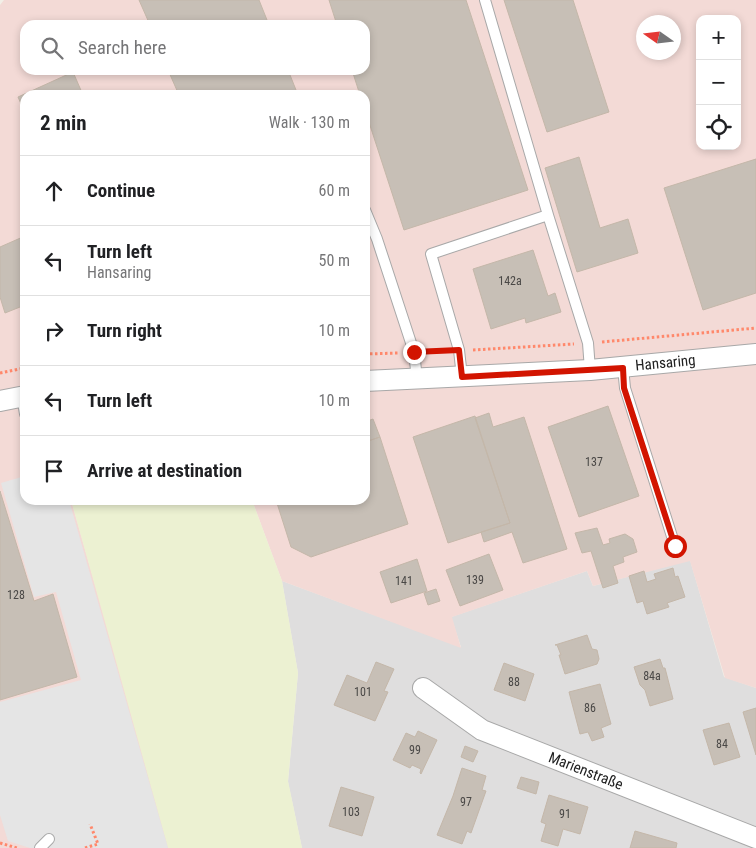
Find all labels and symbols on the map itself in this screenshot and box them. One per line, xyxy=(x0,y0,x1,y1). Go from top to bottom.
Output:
north arrow xyxy=(636,15,681,60)
house number: 142a xyxy=(498,274,522,288)
route end xyxy=(403,341,426,364)
street label: Hansaring xyxy=(634,351,696,375)
house number: 137 xyxy=(585,455,603,469)
route start xyxy=(664,535,687,558)
house number: 139 xyxy=(466,573,484,587)
house number: 141 xyxy=(395,574,413,588)
house number: 128 xyxy=(7,588,25,602)
house number: 84a xyxy=(643,669,661,683)
house number: 88 xyxy=(508,675,520,689)
house number: 101 xyxy=(354,685,372,699)
house number: 86 xyxy=(584,701,596,715)
house number: 84 xyxy=(716,737,728,751)
house number: 99 xyxy=(409,743,421,757)
street label: Marienstraße xyxy=(546,748,626,794)
house number: 97 xyxy=(460,795,472,809)
house number: 103 xyxy=(342,805,360,819)
house number: 91 xyxy=(559,807,571,821)

